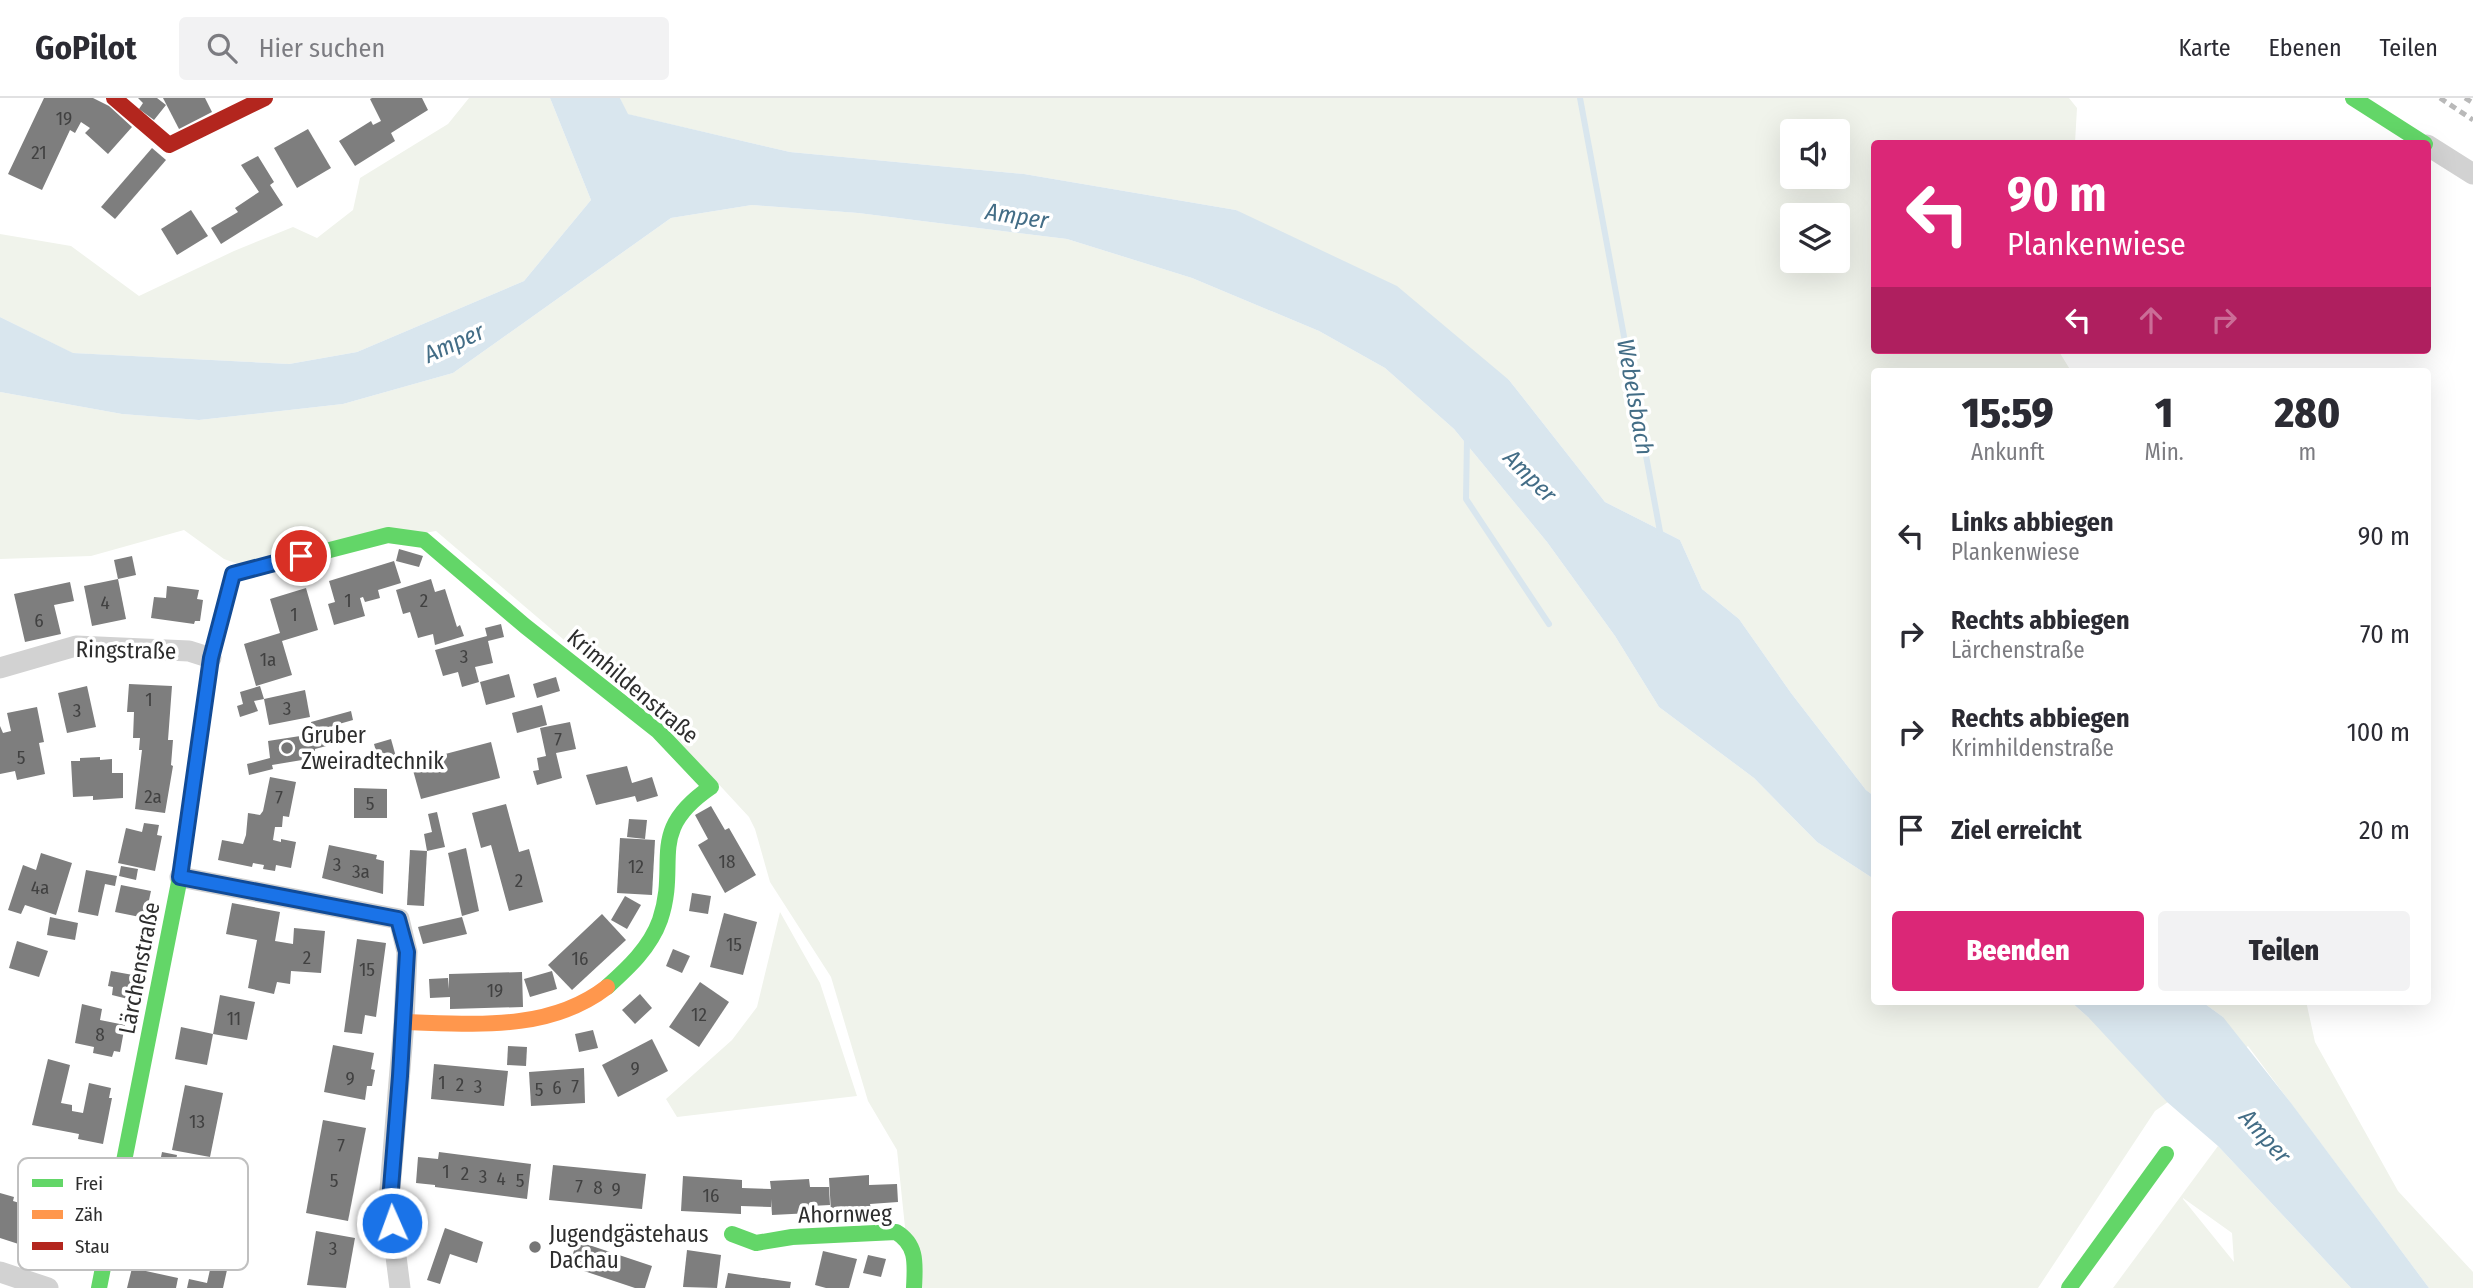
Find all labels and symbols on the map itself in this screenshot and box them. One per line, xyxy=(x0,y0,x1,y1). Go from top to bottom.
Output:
house number: 19 xyxy=(56,107,72,130)
house number: 21 xyxy=(31,141,47,164)
water label: Amper xyxy=(983,197,1051,235)
water label: Amper xyxy=(419,317,489,369)
water label: Webelsbach xyxy=(1611,337,1659,457)
water label: Amper xyxy=(1497,443,1563,509)
pin xyxy=(271,526,331,586)
house number: 1 xyxy=(344,589,352,612)
house number: 2 xyxy=(420,589,428,612)
house number: 4 xyxy=(100,591,110,614)
house number: 1 xyxy=(290,603,298,626)
house number: 6 xyxy=(34,609,44,632)
street label: Krimhildenstraße xyxy=(562,623,704,749)
street label: Ringstraße xyxy=(75,635,177,665)
house number: 3 xyxy=(460,645,468,668)
house number: 1a xyxy=(260,648,276,671)
house number: 1 xyxy=(145,688,153,711)
house number: 3 xyxy=(283,697,291,720)
house number: 3 xyxy=(73,699,81,722)
place label: Gruber Zweiradtechnik xyxy=(301,721,444,775)
house number: 7 xyxy=(554,728,562,751)
marker: Gruber Zweiradtechnik xyxy=(279,740,295,756)
house number: 5 xyxy=(17,746,25,769)
house number: 2a xyxy=(144,785,162,808)
house number: 7 xyxy=(275,786,283,809)
house number: 5 xyxy=(366,792,374,815)
house number: 18 xyxy=(719,850,735,873)
house number: 3 xyxy=(333,853,341,876)
house number: 12 xyxy=(628,855,644,878)
house number: 3a xyxy=(352,860,370,883)
house number: 2 xyxy=(515,869,523,892)
house number: 4a xyxy=(31,876,49,899)
street label: Lärchenstraße xyxy=(112,900,166,1036)
house number: 15 xyxy=(726,933,742,956)
house number: 2 xyxy=(303,946,311,969)
house number: 16 xyxy=(572,947,588,970)
house number: 15 xyxy=(359,958,375,981)
house number: 19 xyxy=(487,979,503,1002)
house number: 12 xyxy=(691,1003,707,1026)
house number: 11 xyxy=(227,1007,241,1030)
house number: 8 xyxy=(95,1023,105,1046)
house number: 9 xyxy=(630,1057,640,1080)
house number: 9 xyxy=(345,1067,355,1090)
house number: 1 xyxy=(438,1071,446,1094)
house number: 2 xyxy=(456,1073,464,1096)
house number: 3 xyxy=(474,1075,482,1098)
house number: 7 xyxy=(571,1075,579,1098)
house number: 6 xyxy=(552,1076,562,1099)
house number: 5 xyxy=(535,1078,543,1101)
water label: Amper xyxy=(2233,1102,2297,1169)
house number: 13 xyxy=(189,1110,205,1133)
house number: 7 xyxy=(337,1134,345,1157)
legend xyxy=(18,1158,248,1270)
house number: 1 xyxy=(442,1160,450,1183)
house number: 2 xyxy=(461,1162,469,1185)
house number: 3 xyxy=(479,1165,487,1188)
house number: 4 xyxy=(496,1167,506,1190)
house number: 5 xyxy=(330,1169,338,1192)
house number: 5 xyxy=(516,1169,524,1192)
text: Frei xyxy=(75,1172,103,1195)
house number: 7 xyxy=(575,1175,583,1198)
house number: 8 xyxy=(593,1176,603,1199)
house number: 9 xyxy=(611,1178,621,1201)
house number: 16 xyxy=(703,1184,719,1207)
position arrow xyxy=(355,1186,429,1260)
street label: Ahornweg xyxy=(798,1199,892,1229)
text: Zäh xyxy=(75,1203,103,1226)
place label: Jugendgästehaus Dachau xyxy=(549,1220,709,1274)
text: Stau xyxy=(75,1235,110,1258)
house number: 3 xyxy=(329,1237,337,1260)
marker: Jugendgästehaus Dachau xyxy=(527,1239,543,1255)

